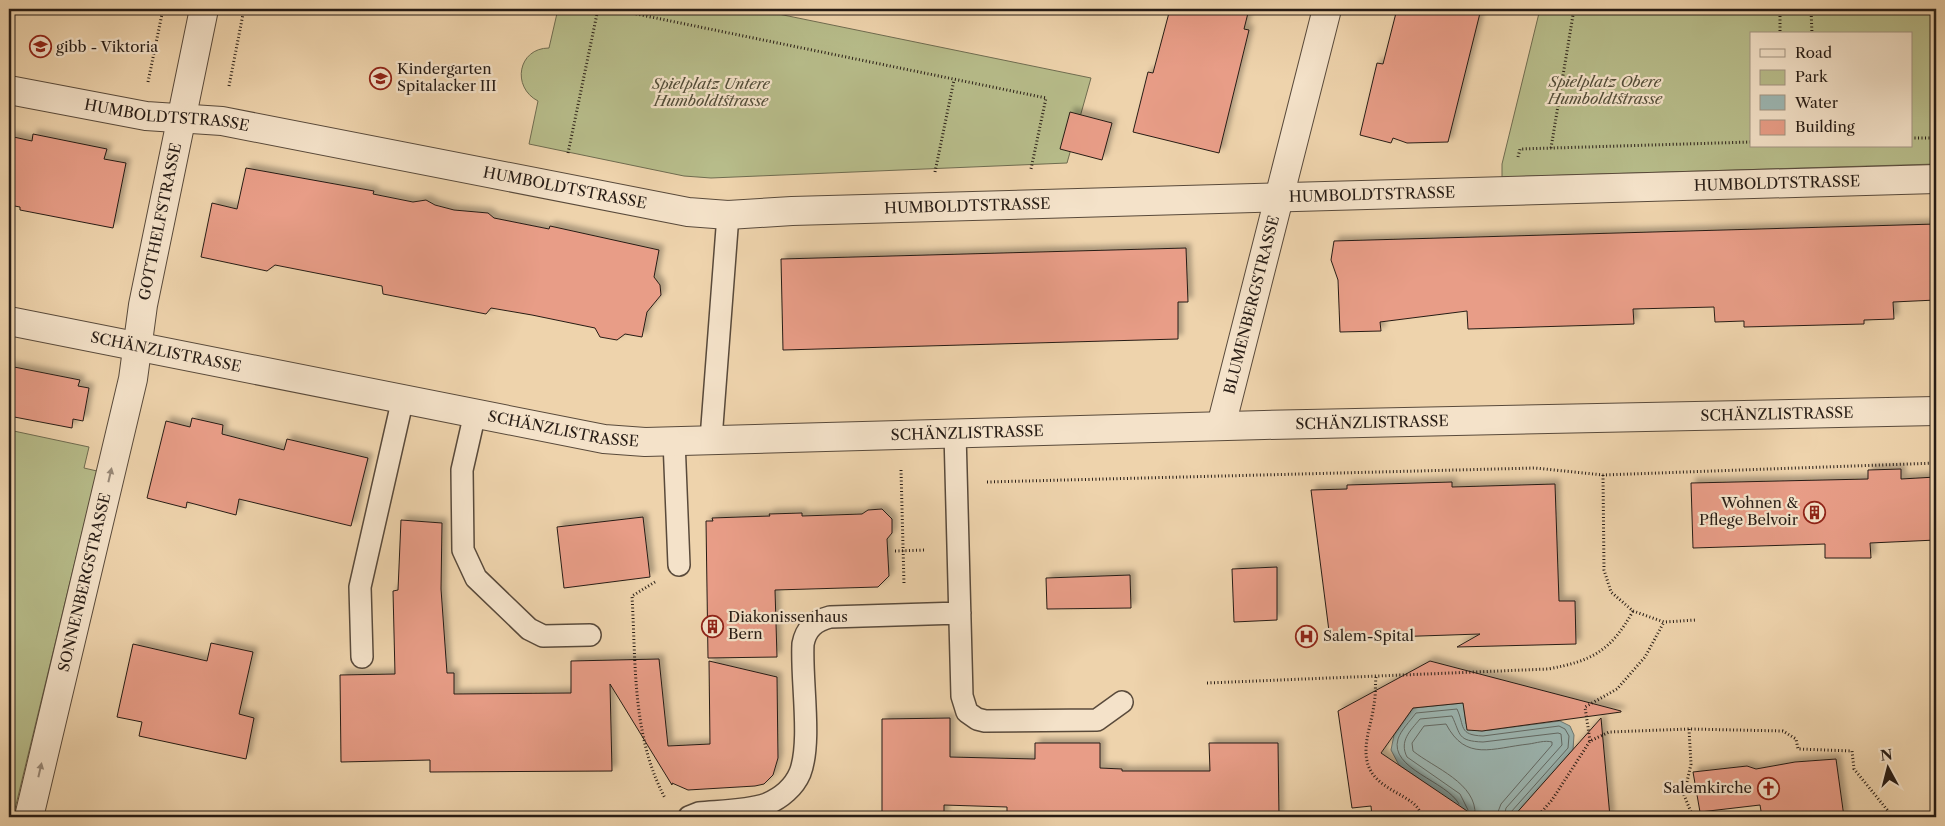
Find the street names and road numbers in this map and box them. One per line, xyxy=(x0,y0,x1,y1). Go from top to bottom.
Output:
street label: HUMBOLDTSTRASSE xyxy=(83,94,251,135)
street label: GOTTHELFSTRASSE xyxy=(134,141,185,302)
street label: HUMBOLDTSTRASSE xyxy=(482,162,648,213)
street label: HUMBOLDTSTRASSE xyxy=(1694,171,1860,195)
street label: HUMBOLDTSTRASSE xyxy=(1289,182,1456,206)
street label: HUMBOLDTSTRASSE xyxy=(884,194,1051,217)
street label: BLUMENBERGSTRASSE xyxy=(1219,213,1283,396)
street label: SCHÄNZLISTRASSE xyxy=(89,327,243,376)
street label: SCHÄNZLISTRASSE xyxy=(1700,403,1854,425)
street label: SCHÄNZLISTRASSE xyxy=(486,406,640,451)
street label: SCHÄNZLISTRASSE xyxy=(1295,411,1449,433)
street label: SCHÄNZLISTRASSE xyxy=(890,421,1044,444)
street label: SONNENBERGSTRASSE xyxy=(54,491,115,674)

